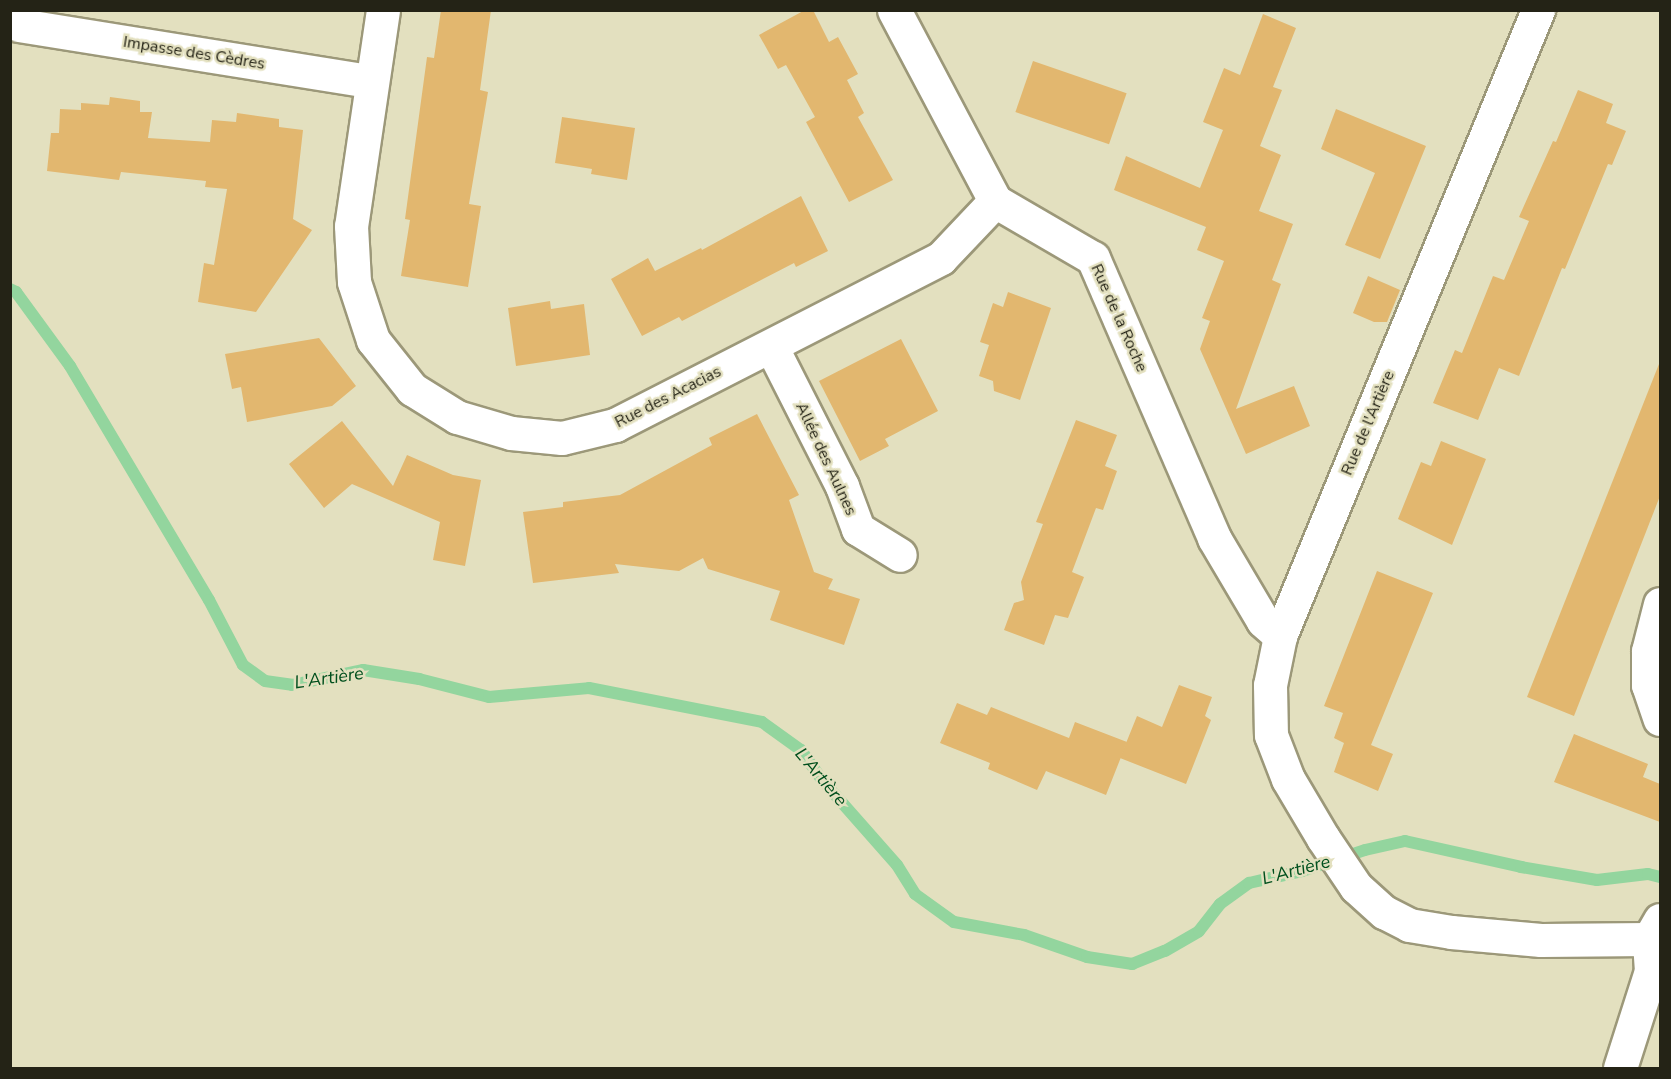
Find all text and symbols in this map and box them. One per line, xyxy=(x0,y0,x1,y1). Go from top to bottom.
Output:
street label: Impasse des Cèdres xyxy=(122,32,266,74)
street label: Rue de la Roche xyxy=(1087,261,1151,375)
street label: Rue des Acacias xyxy=(612,362,724,432)
street label: Rue de l'Artière xyxy=(1337,368,1399,478)
street label: Allée des Aulnes xyxy=(791,399,861,519)
water label: L'Artière xyxy=(293,662,365,694)
water label: L'Artière xyxy=(790,743,852,811)
water label: L'Artière xyxy=(1260,851,1332,889)

